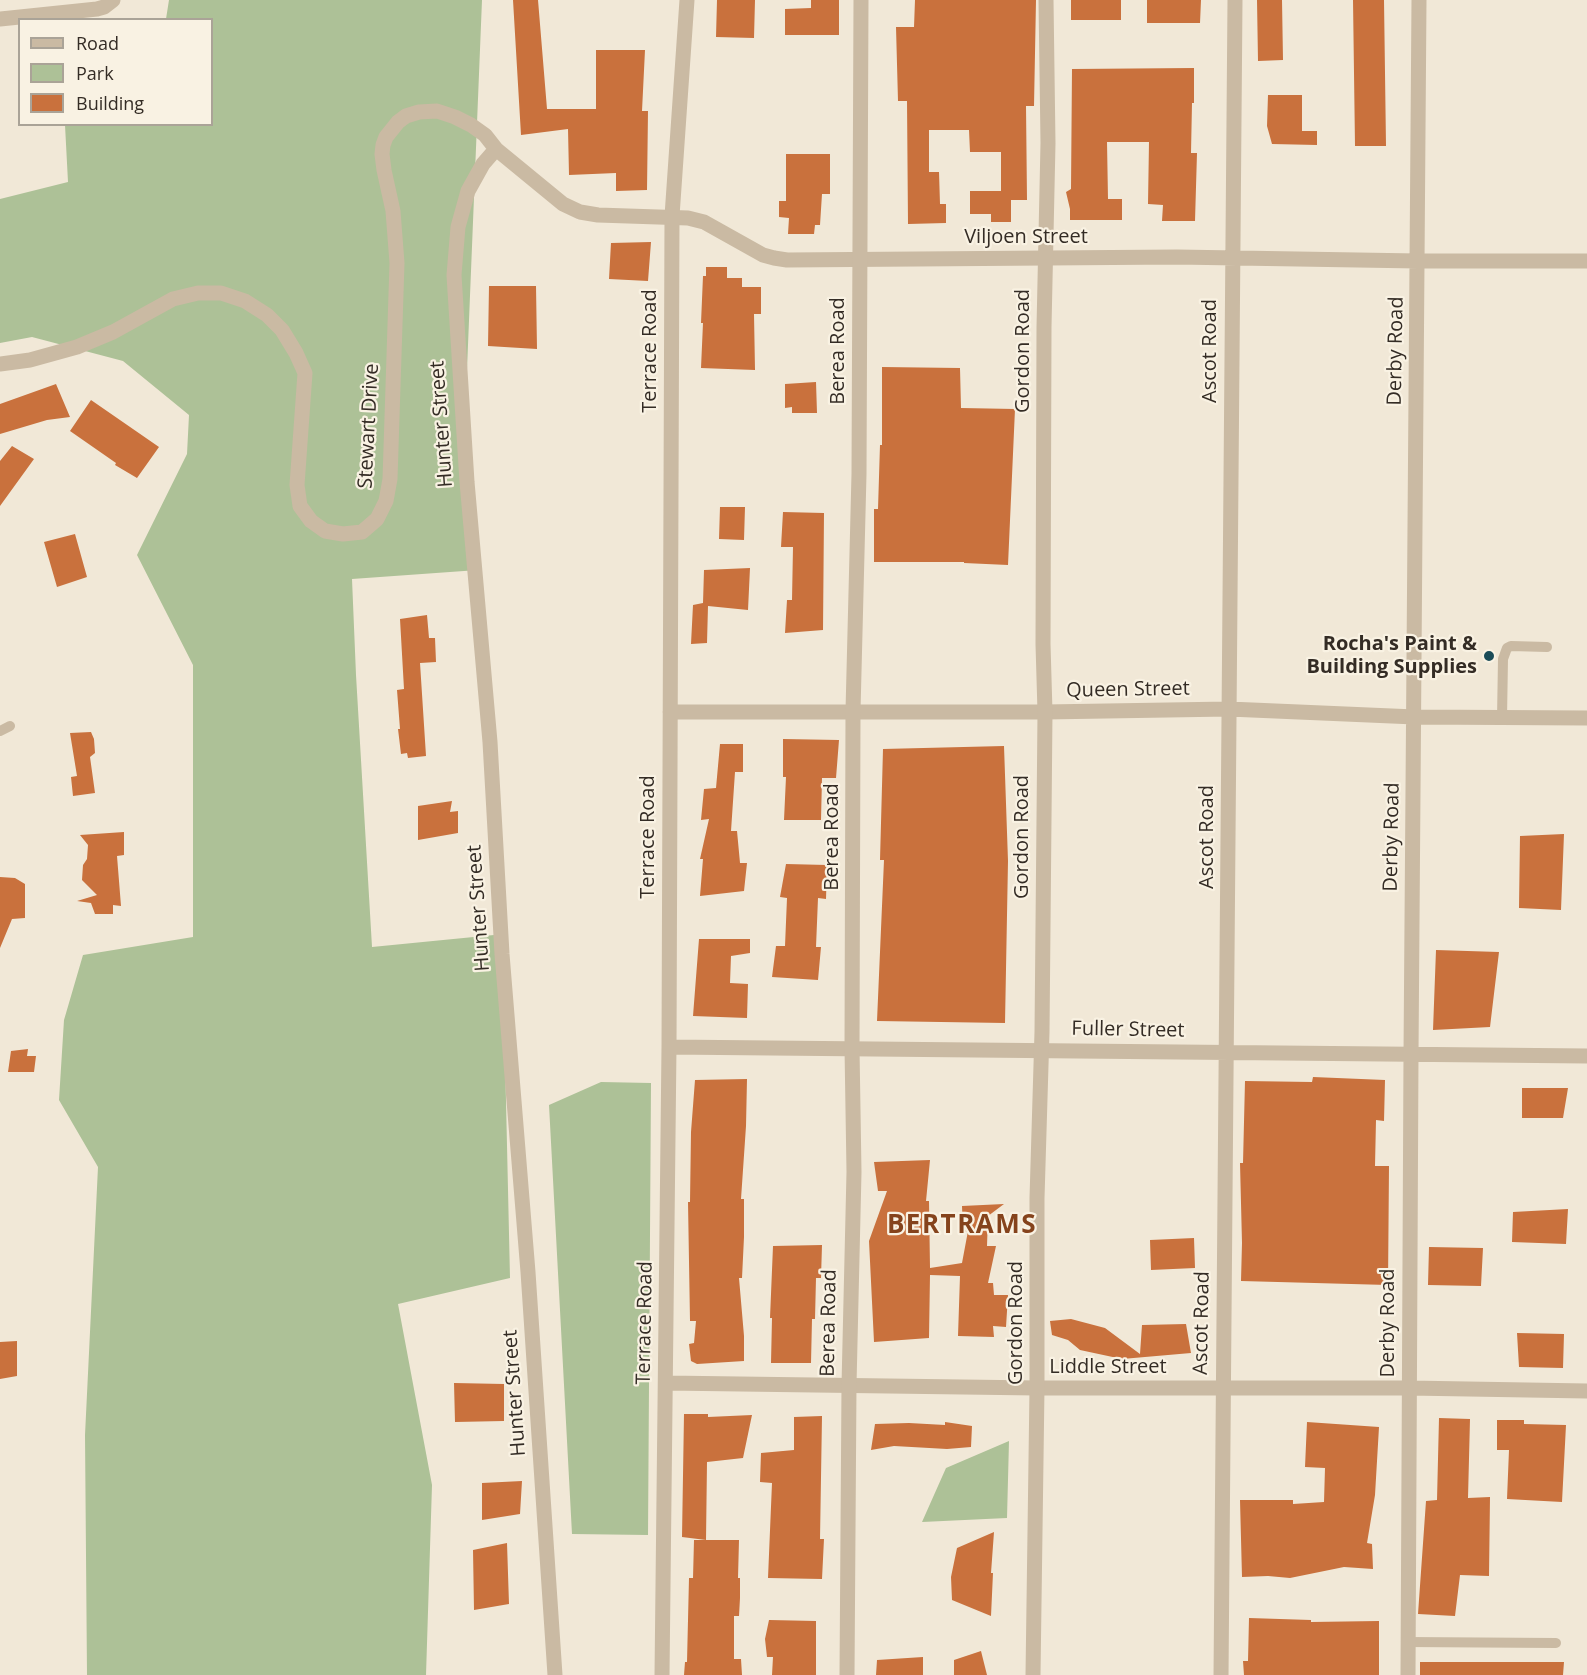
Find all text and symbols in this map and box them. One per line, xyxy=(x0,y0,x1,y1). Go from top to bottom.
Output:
legend xyxy=(18,18,213,126)
text: Road xyxy=(76,31,119,55)
text: Park xyxy=(76,61,114,85)
text: Building xyxy=(76,91,144,115)
street label: Viljoen Street xyxy=(964,225,1088,249)
street label: Terrace Road xyxy=(638,289,662,413)
street label: Gordon Road xyxy=(1011,289,1035,413)
street label: Derby Road xyxy=(1383,296,1409,406)
street label: Berea Road xyxy=(826,297,850,405)
street label: Ascot Road xyxy=(1198,299,1222,403)
street label: Hunter Street xyxy=(426,360,458,488)
street label: Stewart Drive xyxy=(354,363,384,489)
place label: Rocha's Paint & Building Supplies xyxy=(1306,632,1477,679)
marker: Rocha's Paint & Building Supplies xyxy=(1482,649,1496,663)
street label: Queen Street xyxy=(1066,677,1190,703)
street label: Terrace Road xyxy=(636,775,660,899)
street label: Gordon Road xyxy=(1010,775,1034,899)
street label: Derby Road xyxy=(1379,782,1405,892)
street label: Berea Road xyxy=(820,783,844,891)
street label: Ascot Road xyxy=(1195,785,1219,889)
street label: Hunter Street xyxy=(463,844,495,972)
street label: Fuller Street xyxy=(1071,1017,1185,1043)
district label: BERTRAMS xyxy=(887,1210,1037,1242)
street label: Terrace Road xyxy=(632,1261,658,1385)
street label: Gordon Road xyxy=(1004,1261,1028,1385)
street label: Derby Road xyxy=(1376,1268,1400,1378)
street label: Berea Road xyxy=(816,1269,842,1377)
street label: Ascot Road xyxy=(1189,1271,1215,1375)
street label: Hunter Street xyxy=(499,1329,531,1457)
street label: Liddle Street xyxy=(1049,1355,1167,1379)

